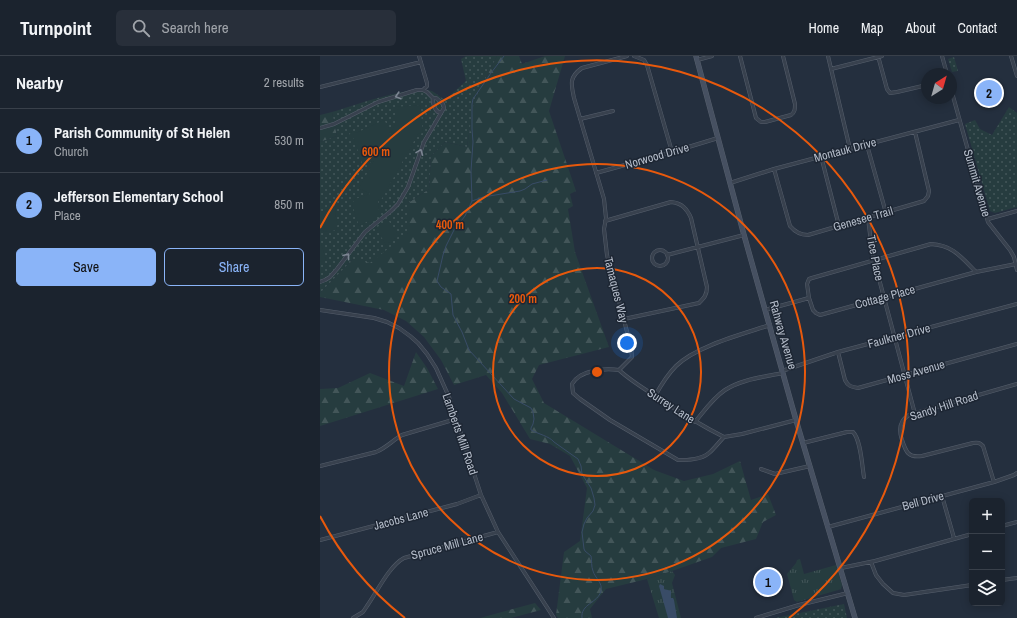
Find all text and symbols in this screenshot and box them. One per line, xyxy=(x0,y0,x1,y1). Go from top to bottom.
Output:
search box xyxy=(116,10,396,46)
text: Turnpoint xyxy=(20,15,92,41)
icon: search xyxy=(130,17,152,39)
text: Search here xyxy=(162,17,229,38)
text: Home xyxy=(808,19,839,37)
text: Map xyxy=(861,19,883,37)
text: About xyxy=(905,19,935,37)
text: Contact xyxy=(957,19,997,37)
north arrow xyxy=(921,68,957,104)
text: Nearby xyxy=(16,71,63,94)
text: 2 results xyxy=(264,74,304,91)
pin: 2 xyxy=(976,78,1002,108)
one-way arrow xyxy=(394,91,401,100)
text: Parish Community of St Helen xyxy=(54,122,230,143)
text: 1 xyxy=(26,132,32,149)
text: 530 m xyxy=(274,132,304,149)
street label: Montauk Drive xyxy=(812,134,878,166)
street label: Norwood Drive xyxy=(623,139,691,173)
text: Church xyxy=(54,143,88,160)
text: 600 m xyxy=(362,144,390,160)
street label: Summit Avenue xyxy=(960,147,994,219)
one-way arrow xyxy=(416,148,424,155)
text: Jefferson Elementary School xyxy=(54,186,224,207)
text: 2 xyxy=(26,196,32,213)
text: 850 m xyxy=(274,196,304,213)
street label: Genesee Trail xyxy=(831,203,895,235)
text: Place xyxy=(54,207,81,224)
text: 400 m xyxy=(436,217,464,233)
street label: Tice Place xyxy=(863,234,887,282)
button: Save xyxy=(16,248,156,286)
button: Share xyxy=(164,248,304,286)
one-way arrow xyxy=(343,253,350,260)
street label: Tamaques Way xyxy=(600,255,632,325)
street label: Cottage Place xyxy=(853,281,917,313)
text: 200 m xyxy=(509,291,537,307)
street label: Rahway Avenue xyxy=(766,299,800,371)
street label: Faulkner Drive xyxy=(866,320,932,352)
your location xyxy=(617,333,637,353)
street label: Moss Avenue xyxy=(885,356,947,388)
centre of rings xyxy=(590,365,604,379)
street label: Surrey Lane xyxy=(644,385,698,427)
street label: Sandy Hill Road xyxy=(908,387,980,425)
street label: Lamberts Mill Road xyxy=(439,391,481,477)
street label: Bell Drive xyxy=(900,488,946,514)
map controls xyxy=(969,498,1005,606)
button: + xyxy=(969,498,1005,534)
street label: Jacobs Lane xyxy=(372,504,430,534)
street label: Spruce Mill Lane xyxy=(409,529,485,563)
button: − xyxy=(969,534,1005,570)
pin: 1 xyxy=(755,567,781,597)
button: layers xyxy=(969,570,1005,606)

